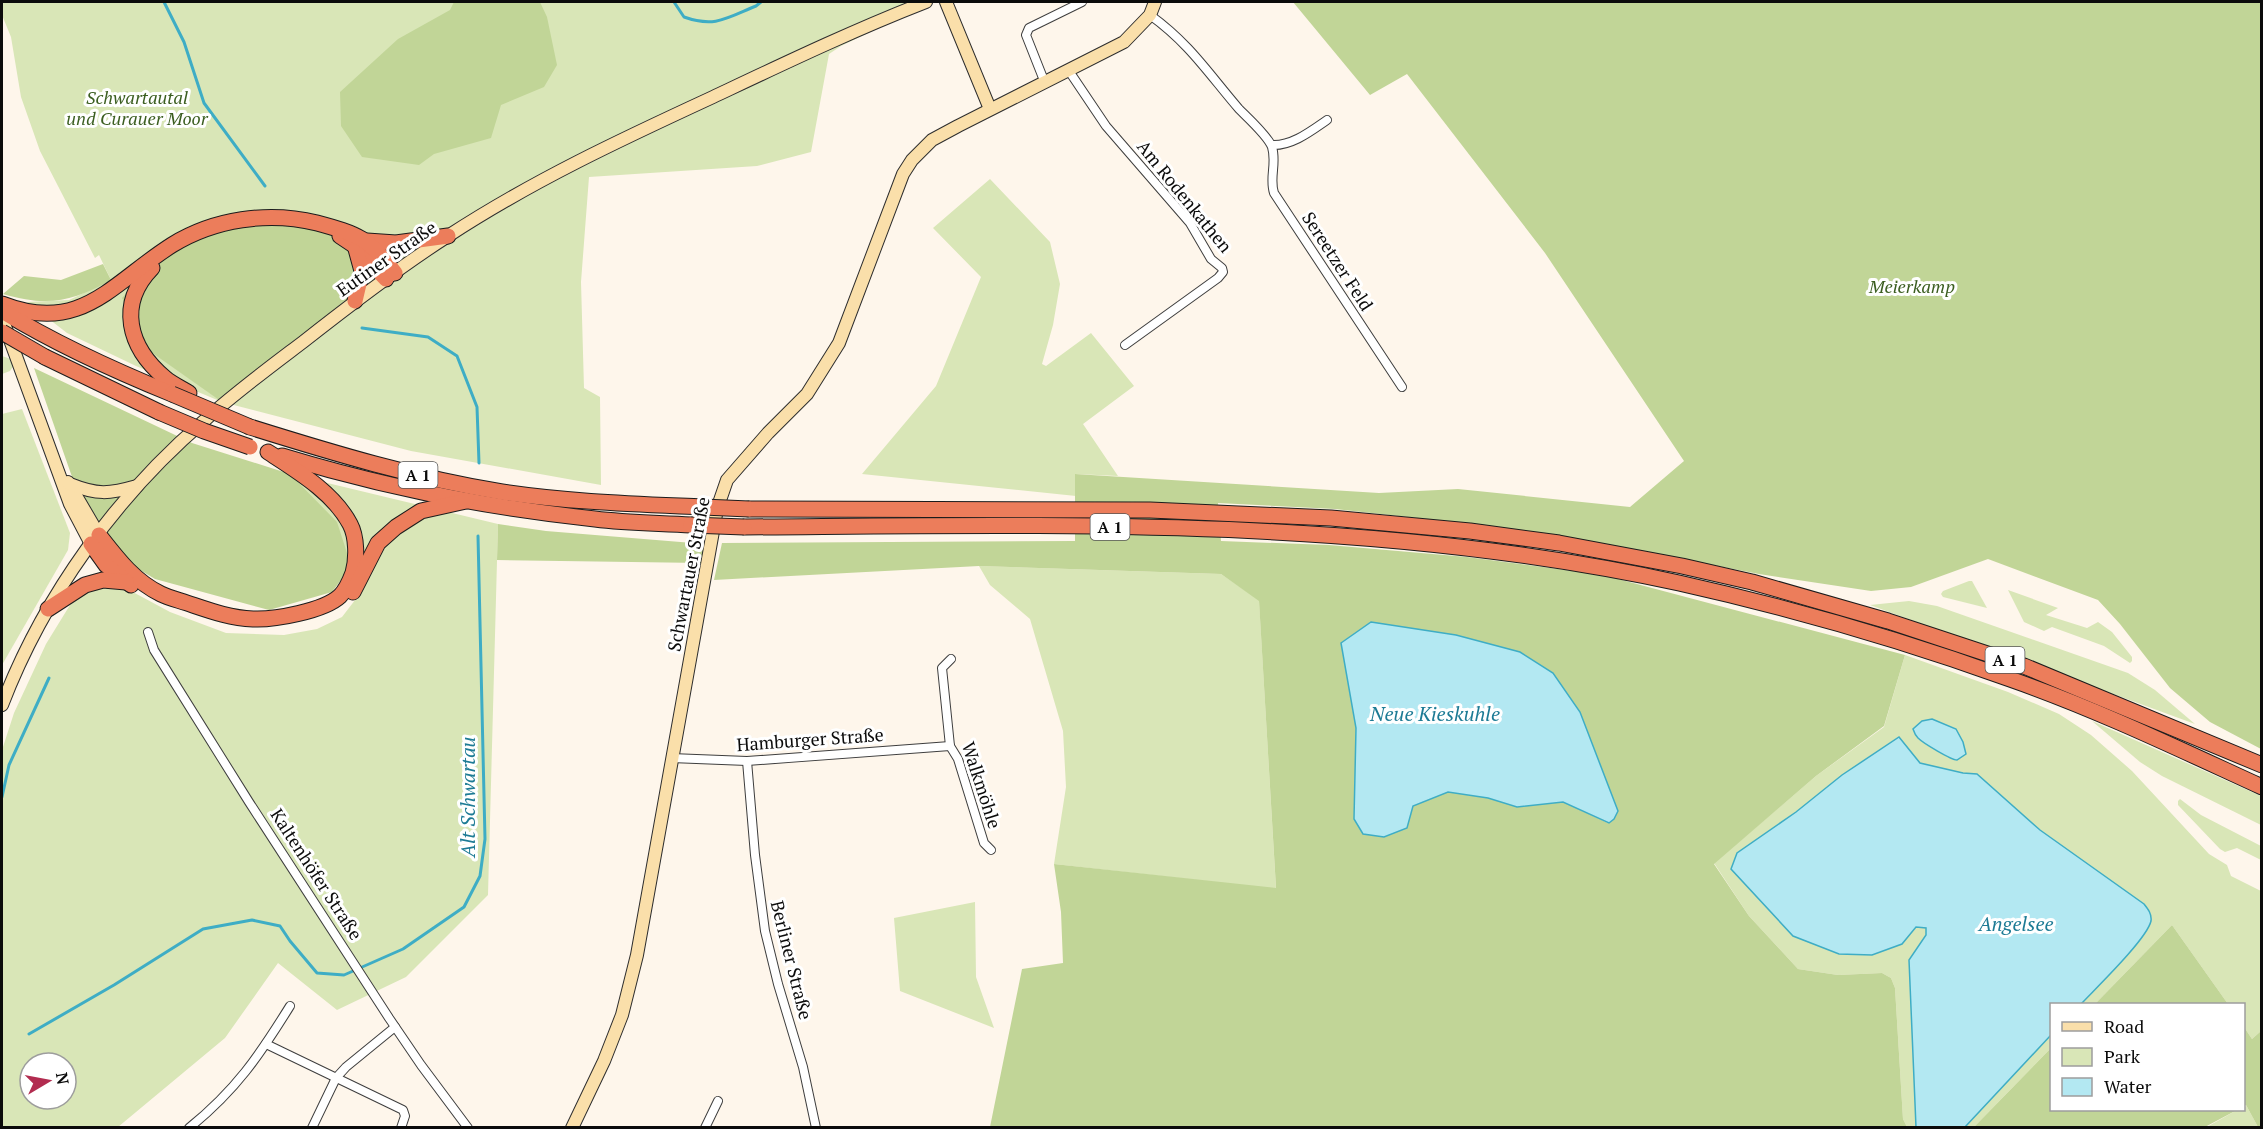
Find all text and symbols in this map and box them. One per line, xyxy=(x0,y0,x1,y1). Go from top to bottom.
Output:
park label: Schwartautal und Curauer Moor xyxy=(66,85,209,130)
street label: Am Rodenkathen xyxy=(1132,135,1238,258)
street label: Sereetzer Feld xyxy=(1297,207,1379,315)
street label: Eutiner Straße xyxy=(331,215,441,301)
park label: Meierkamp xyxy=(1868,274,1955,298)
road number: A 1 xyxy=(398,462,438,488)
street label: Schwartauer Straße xyxy=(661,495,715,653)
road number: A 1 xyxy=(1090,514,1130,540)
road number: A 1 xyxy=(1986,647,2024,673)
water label: Neue Kieskuhle xyxy=(1369,700,1500,727)
street label: Hamburger Straße xyxy=(736,722,884,756)
water label: Alt Schwartau xyxy=(454,737,481,858)
street label: Walkmöhle xyxy=(957,739,1007,831)
street label: Kaltenhöfer Straße xyxy=(266,804,368,944)
street label: Berliner Straße xyxy=(766,898,818,1022)
water label: Angelsee xyxy=(1977,910,2054,937)
legend xyxy=(2050,1003,2245,1111)
text: Road xyxy=(2104,1014,2144,1038)
text: Park xyxy=(2104,1044,2141,1068)
north arrow xyxy=(18,1051,78,1111)
text: N xyxy=(51,1071,75,1086)
text: Water xyxy=(2104,1074,2151,1098)

